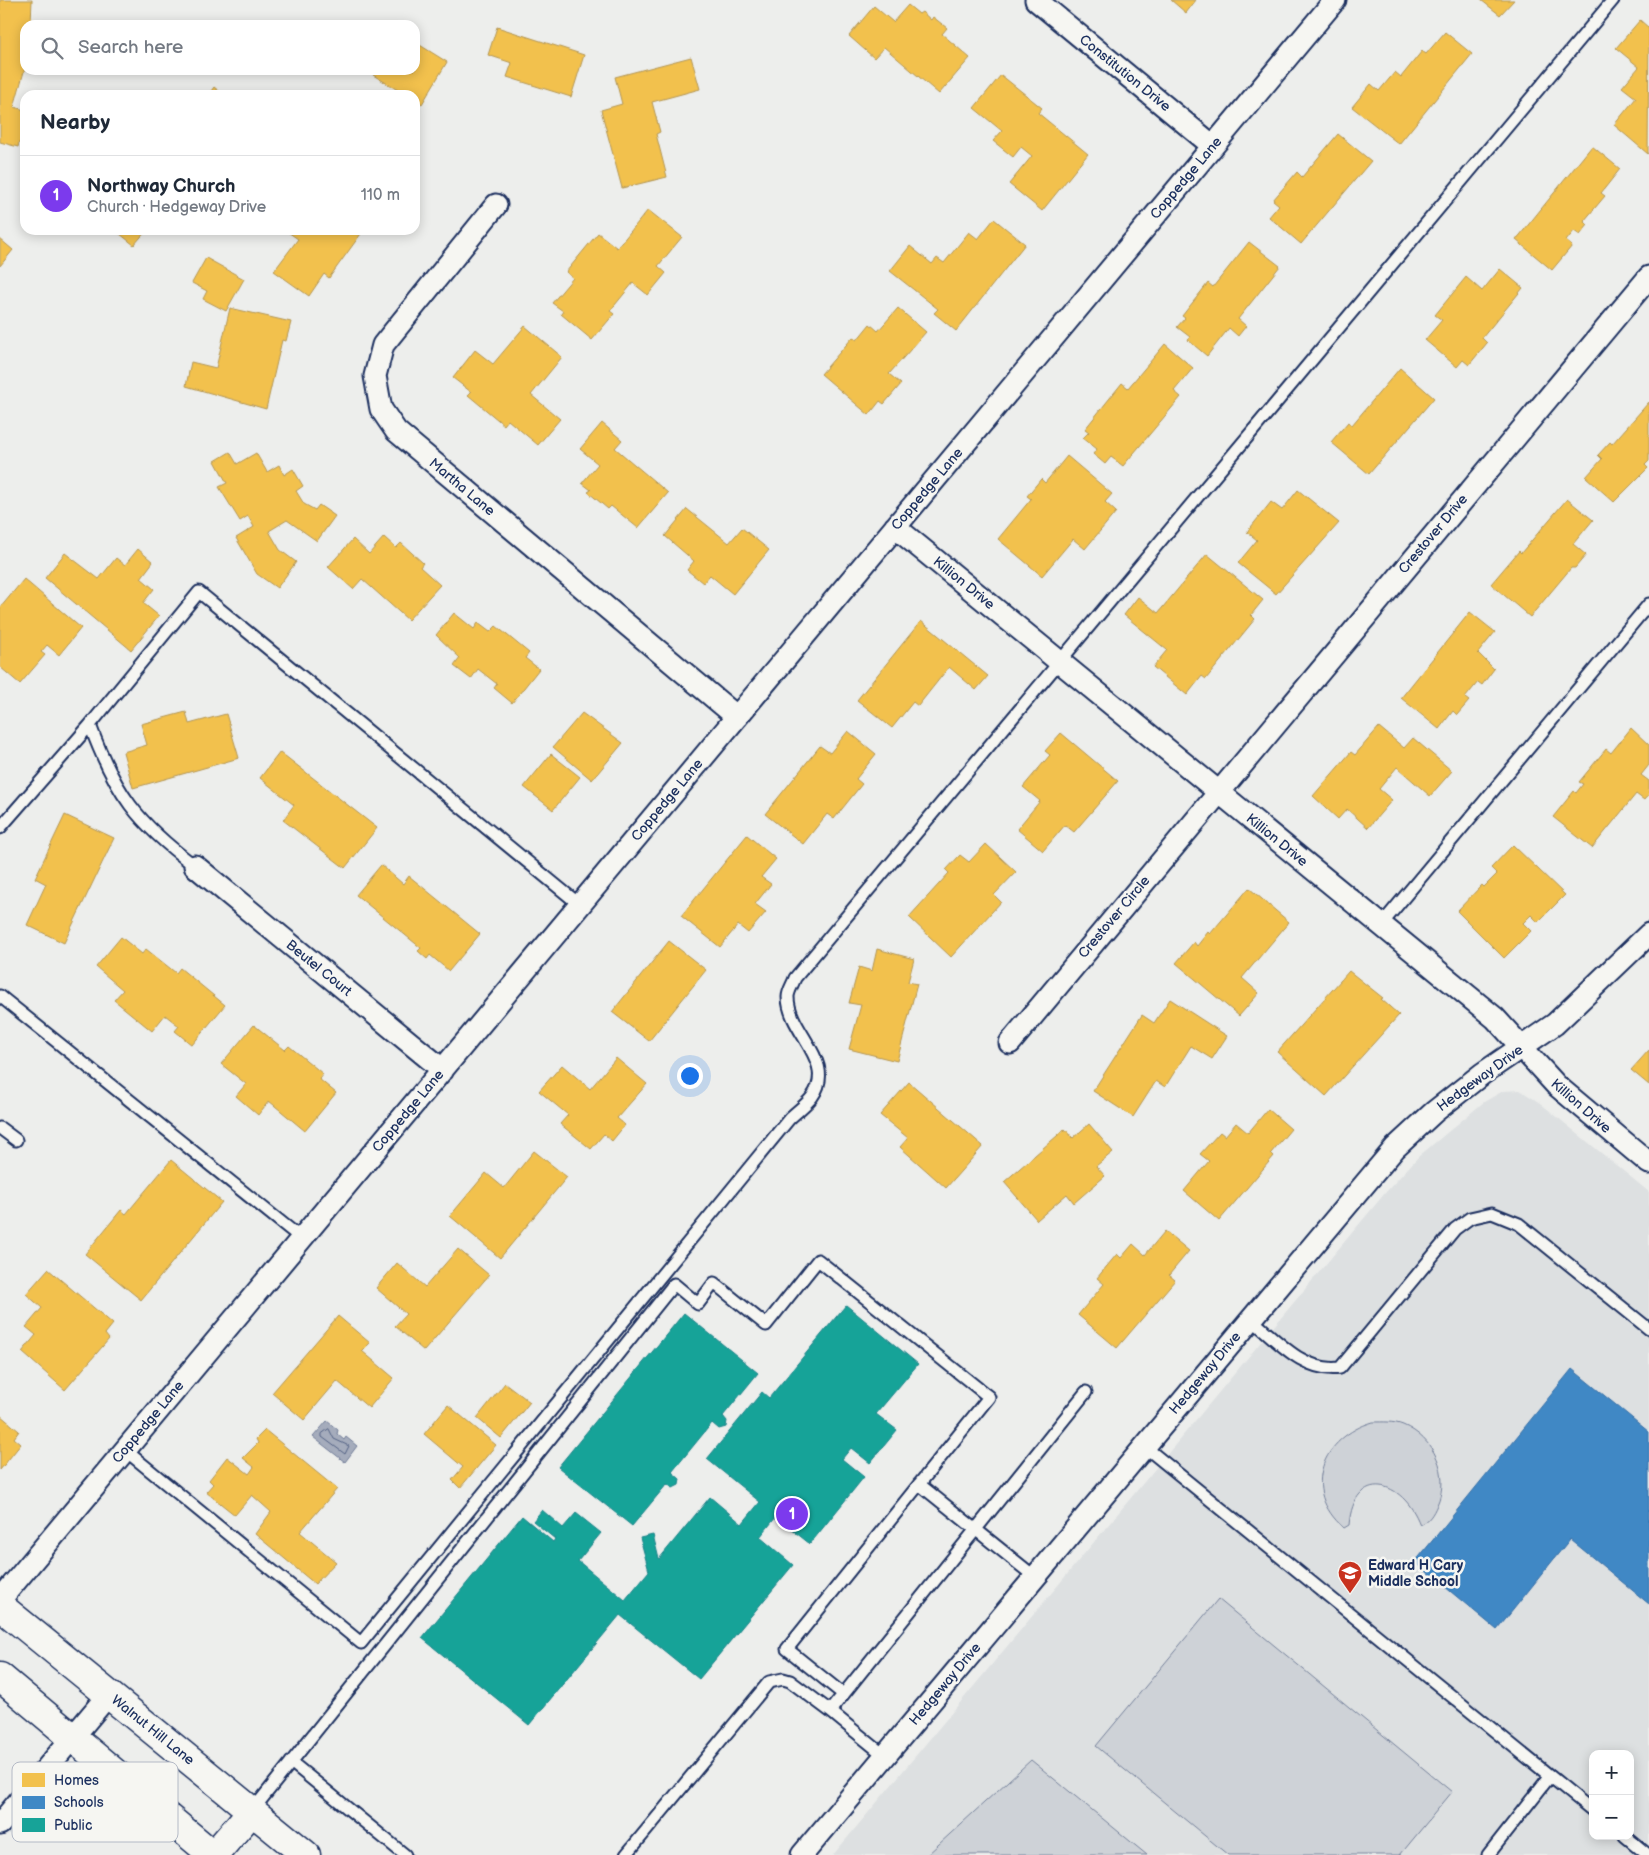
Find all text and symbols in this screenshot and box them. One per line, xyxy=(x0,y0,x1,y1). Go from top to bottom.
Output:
search box xyxy=(20,20,420,75)
street label: Constitution Drive xyxy=(1076,31,1174,115)
icon: search xyxy=(38,34,66,62)
text: Search here xyxy=(78,36,183,59)
text: Nearby xyxy=(40,110,110,135)
street label: Coppedge Lane xyxy=(1147,133,1225,223)
text: Northway Church xyxy=(87,175,235,198)
text: 1 xyxy=(53,186,59,205)
text: 110 m xyxy=(361,186,400,205)
text: Church · Hedgeway Drive xyxy=(87,198,266,217)
street label: Coppedge Lane xyxy=(888,444,966,534)
street label: Martha Lane xyxy=(426,455,498,519)
street label: Crestover Drive xyxy=(1395,491,1471,577)
street label: Killion Drive xyxy=(930,553,998,613)
street label: Coppedge Lane xyxy=(628,755,706,845)
street label: Killion Drive xyxy=(1243,810,1311,870)
street label: Crestover Circle xyxy=(1075,872,1153,962)
street label: Beutel Court xyxy=(283,936,356,1000)
street label: Hedgeway Drive xyxy=(1434,1041,1526,1115)
your location xyxy=(677,1063,703,1089)
street label: Coppedge Lane xyxy=(369,1066,447,1156)
street label: Killion Drive xyxy=(1547,1075,1615,1137)
street label: Hedgeway Drive xyxy=(1166,1328,1244,1418)
street label: Coppedge Lane xyxy=(109,1377,187,1467)
pin: 1 xyxy=(776,1495,808,1533)
place label: Edward H Cary Middle School xyxy=(1368,1557,1464,1590)
school or university icon: Edward H Cary Middle School xyxy=(1337,1560,1363,1594)
street label: Hedgeway Drive xyxy=(906,1639,984,1729)
street label: Walnut Hill Lane xyxy=(108,1691,198,1769)
map controls xyxy=(1589,1750,1634,1840)
button: + xyxy=(1589,1750,1634,1795)
legend xyxy=(12,1762,178,1842)
text: Homes xyxy=(54,1772,99,1789)
text: Schools xyxy=(54,1794,104,1811)
button: − xyxy=(1589,1795,1634,1840)
text: Public xyxy=(54,1817,92,1834)

